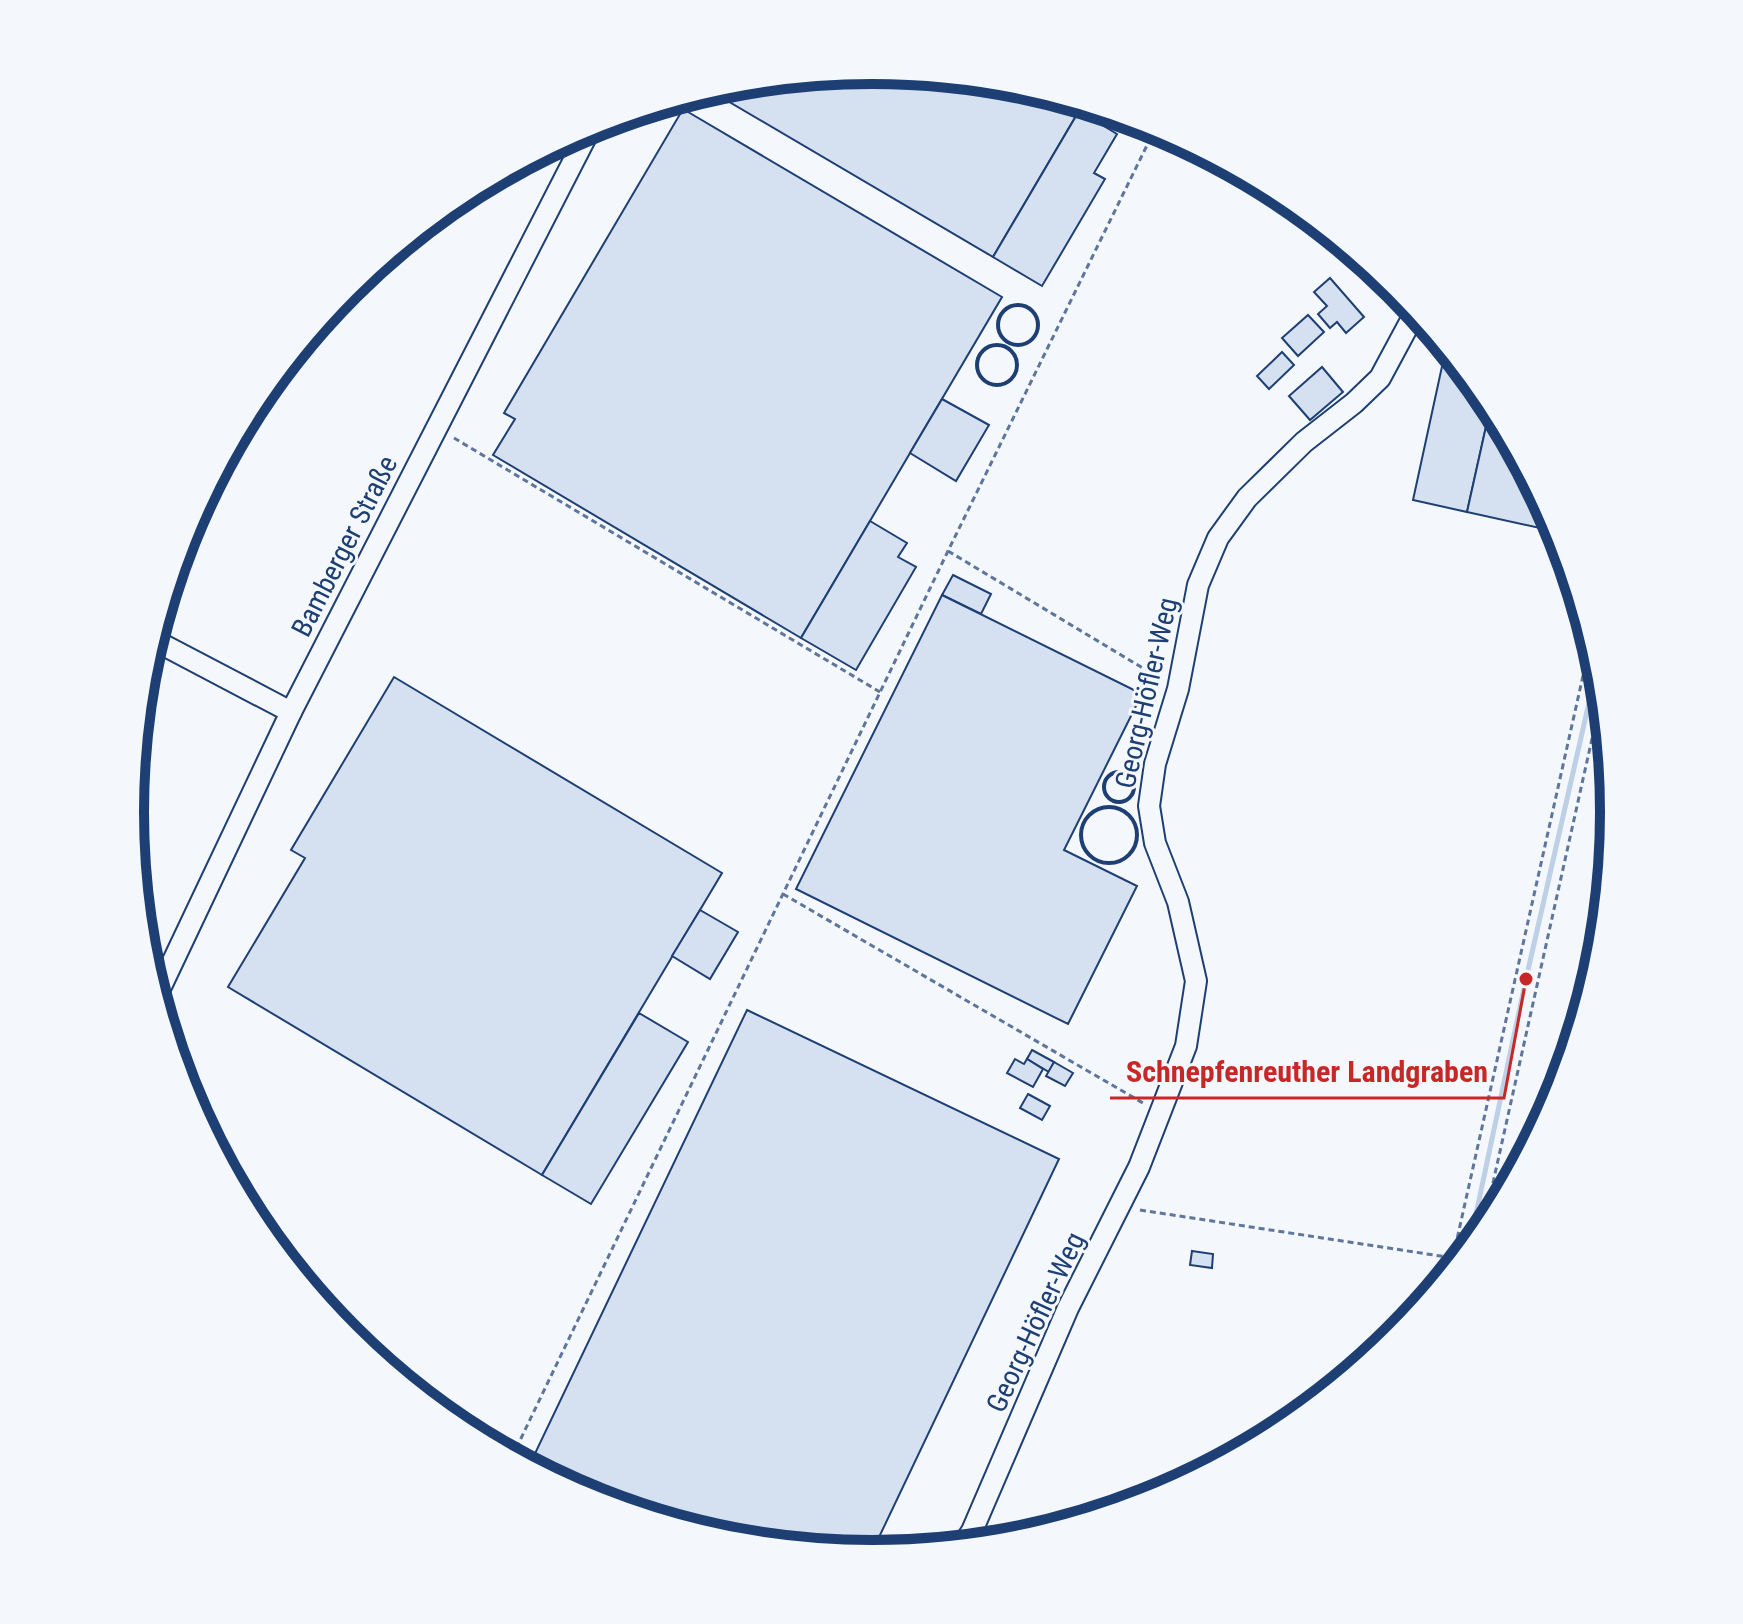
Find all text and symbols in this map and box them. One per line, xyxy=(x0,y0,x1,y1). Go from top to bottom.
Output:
street label: Bamberger Straße xyxy=(285,450,404,642)
street label: Georg-Höfler-Weg xyxy=(1109,595,1184,792)
callout: Schnepfenreuther Landgraben xyxy=(1110,1044,1504,1098)
text: Schnepfenreuther Landgraben xyxy=(1126,1054,1488,1089)
street label: Georg-Höfler-Weg xyxy=(979,1227,1092,1417)

